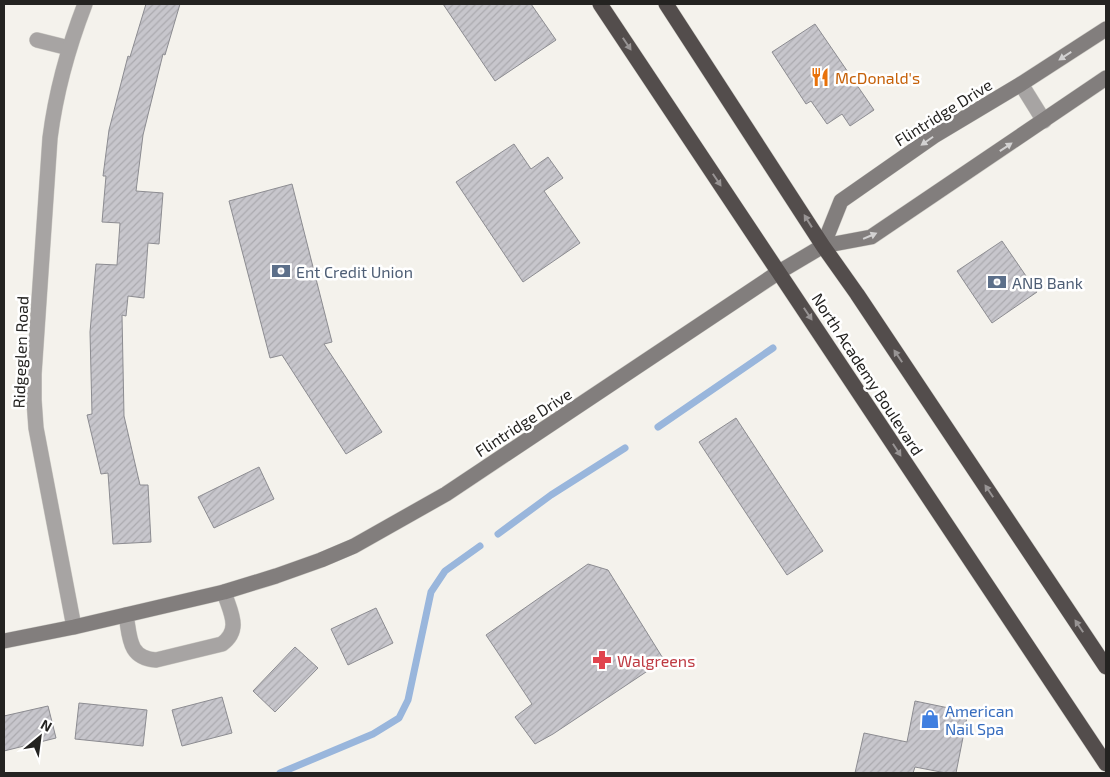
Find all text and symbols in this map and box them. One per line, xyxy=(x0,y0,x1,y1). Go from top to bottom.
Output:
one-way arrow xyxy=(622,38,632,51)
one-way arrow xyxy=(1059,51,1072,60)
restaurant icon: McDonald's xyxy=(809,66,831,88)
place label: McDonald's xyxy=(835,68,920,87)
street label: Flintridge Drive xyxy=(891,74,995,150)
one-way arrow xyxy=(920,136,934,146)
one-way arrow xyxy=(999,142,1013,152)
one-way arrow xyxy=(712,173,722,186)
one-way arrow xyxy=(803,215,812,228)
one-way arrow xyxy=(863,231,878,240)
bank icon: Ent Credit Union xyxy=(270,260,292,282)
place label: Ent Credit Union xyxy=(296,262,413,281)
bank icon: ANB Bank xyxy=(986,271,1008,293)
place label: ANB Bank xyxy=(1012,273,1083,292)
street label: North Academy Boulevard xyxy=(808,289,928,459)
street label: Ridgeglen Road xyxy=(9,295,31,409)
one-way arrow xyxy=(803,307,813,321)
one-way arrow xyxy=(894,349,903,363)
street label: Flintridge Drive xyxy=(471,384,575,460)
one-way arrow xyxy=(893,443,902,456)
one-way arrow xyxy=(984,484,994,498)
one-way arrow xyxy=(1074,619,1084,633)
pharmacy icon: Walgreens xyxy=(591,649,613,671)
place label: Walgreens xyxy=(617,651,695,670)
place label: American Nail Spa xyxy=(945,701,1014,738)
shop icon: American Nail Spa xyxy=(919,708,941,730)
north arrow xyxy=(15,712,65,762)
text: N xyxy=(38,715,55,735)

